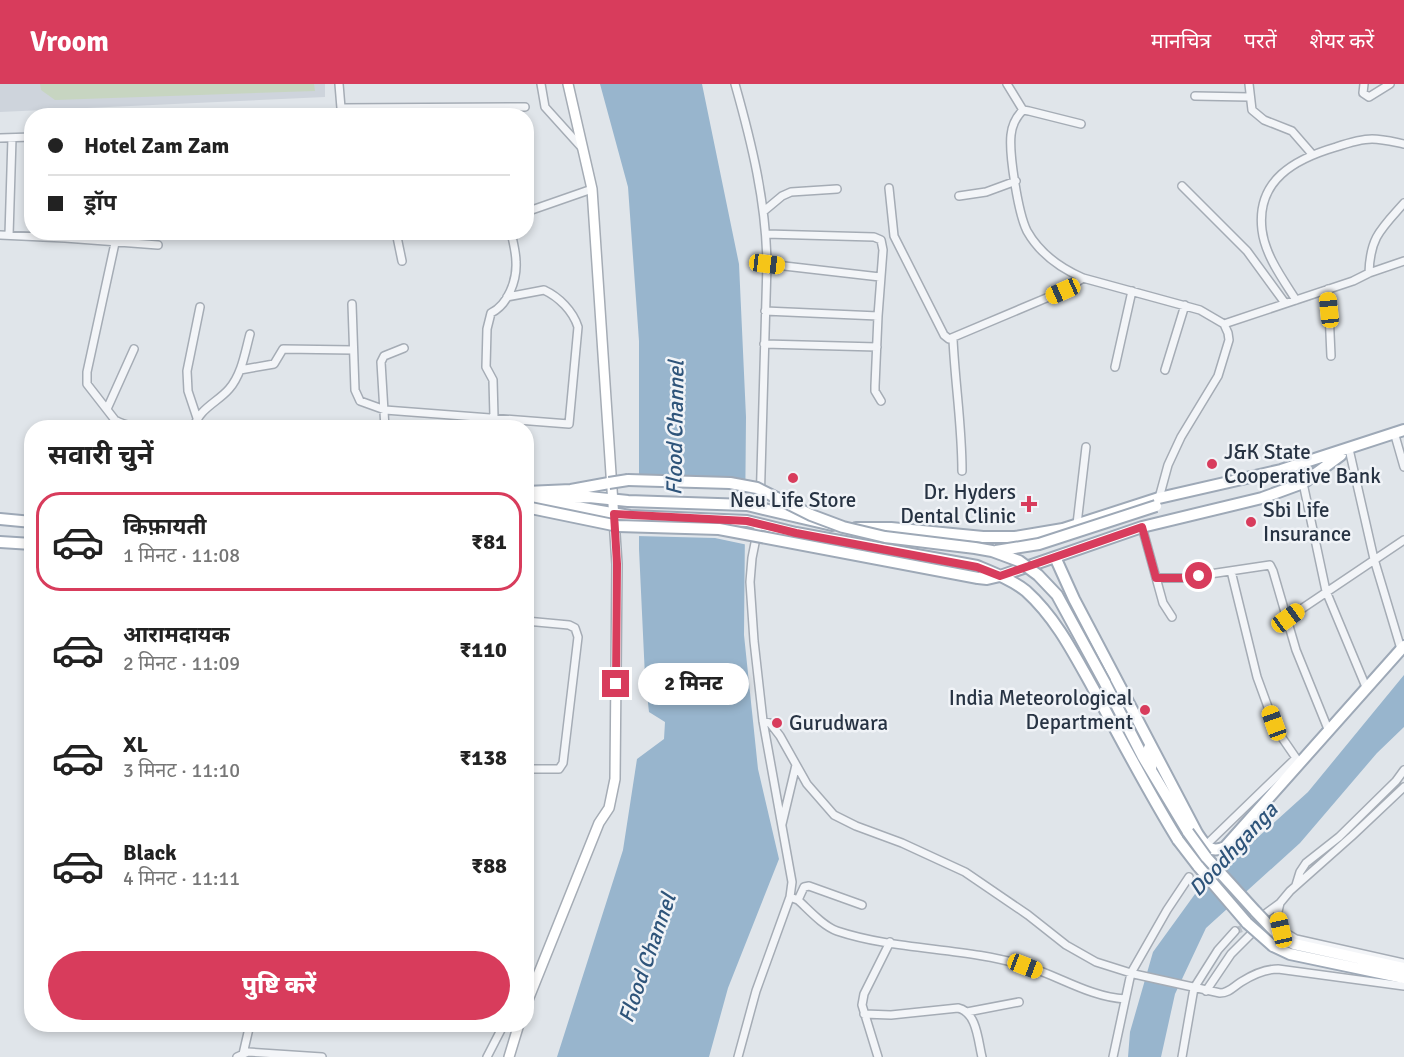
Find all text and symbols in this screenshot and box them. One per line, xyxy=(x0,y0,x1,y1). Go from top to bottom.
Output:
text: Vroom xyxy=(30,25,109,59)
text: मानचित्र xyxy=(1151,28,1211,54)
text: परतें xyxy=(1244,28,1277,54)
text: शेयर करें xyxy=(1310,28,1374,54)
text: Hotel Zam Zam xyxy=(84,132,229,159)
text: ड्रॉप xyxy=(84,189,117,216)
car xyxy=(748,253,786,275)
car xyxy=(1043,275,1083,307)
car xyxy=(1318,291,1340,329)
water label: Flood Channel xyxy=(660,359,690,496)
text: सवारी चुनें xyxy=(48,439,153,472)
place label: J&K State Cooperative Bank xyxy=(1224,439,1381,489)
marker: J&K State Cooperative Bank xyxy=(1205,457,1219,471)
marker: Neu Life Store xyxy=(786,471,800,485)
place label: Dr. Hyders Dental Clinic xyxy=(900,479,1016,529)
place label: Neu Life Store xyxy=(730,487,856,513)
marker: Dr. Hyders Dental Clinic xyxy=(1020,495,1038,513)
place label: Sbi Life Insurance xyxy=(1263,497,1351,547)
text: किफ़ायती xyxy=(123,513,207,540)
icon: car xyxy=(51,515,105,569)
marker: Sbi Life Insurance xyxy=(1244,515,1258,529)
text: ₹81 xyxy=(471,528,507,555)
text: 1 मिनट · 11:08 xyxy=(123,543,240,568)
route start xyxy=(1185,562,1212,589)
car xyxy=(1268,600,1308,636)
text: आरामदायक xyxy=(123,621,230,648)
icon: car xyxy=(51,623,105,677)
text: ₹110 xyxy=(459,636,507,663)
text: 2 मिनट · 11:09 xyxy=(123,651,240,676)
callout: 2 मिनट xyxy=(637,663,748,705)
route end xyxy=(602,670,629,697)
text: 2 मिनट xyxy=(664,671,723,696)
place label: India Meteorological Department xyxy=(949,685,1133,735)
marker: India Meteorological Department xyxy=(1138,703,1152,717)
car xyxy=(1259,703,1289,743)
place label: Gurudwara xyxy=(789,710,888,736)
marker: Gurudwara xyxy=(770,716,784,730)
icon: car xyxy=(51,731,105,785)
text: XL xyxy=(123,731,148,758)
text: ₹138 xyxy=(459,744,507,771)
text: 3 मिनट · 11:10 xyxy=(123,758,240,783)
water label: Doodhganga xyxy=(1183,796,1284,901)
icon: car xyxy=(51,839,105,893)
text: Black xyxy=(123,839,177,866)
text: ₹88 xyxy=(471,852,507,879)
text: 4 मिनट · 11:11 xyxy=(123,866,240,891)
water label: Flood Channel xyxy=(612,888,682,1026)
car xyxy=(1268,910,1294,950)
button: पुष्टि करें xyxy=(48,951,510,1020)
car xyxy=(1005,951,1045,981)

